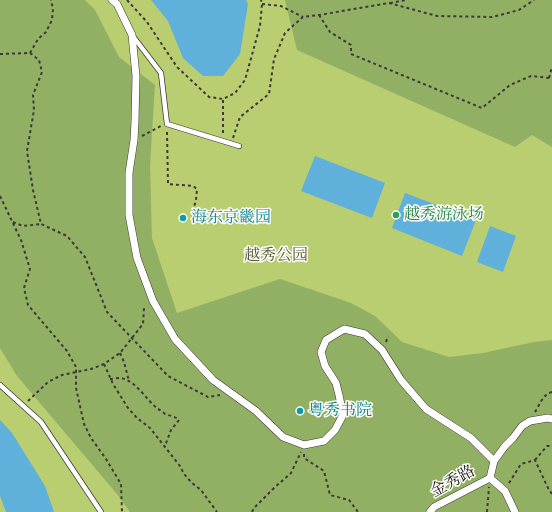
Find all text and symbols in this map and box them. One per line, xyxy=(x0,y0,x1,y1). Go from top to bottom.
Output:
place label: 越秀游泳场 xyxy=(404,205,484,225)
place label: 海东京畿园 xyxy=(191,208,271,228)
marker: 越秀游泳场 xyxy=(391,210,401,220)
marker: 海东京畿园 xyxy=(178,213,188,223)
park label: 越秀公园 xyxy=(244,246,308,266)
place label: 粤秀书院 xyxy=(308,401,372,421)
marker: 粤秀书院 xyxy=(295,406,305,416)
street label: 金秀路 xyxy=(427,462,479,502)

